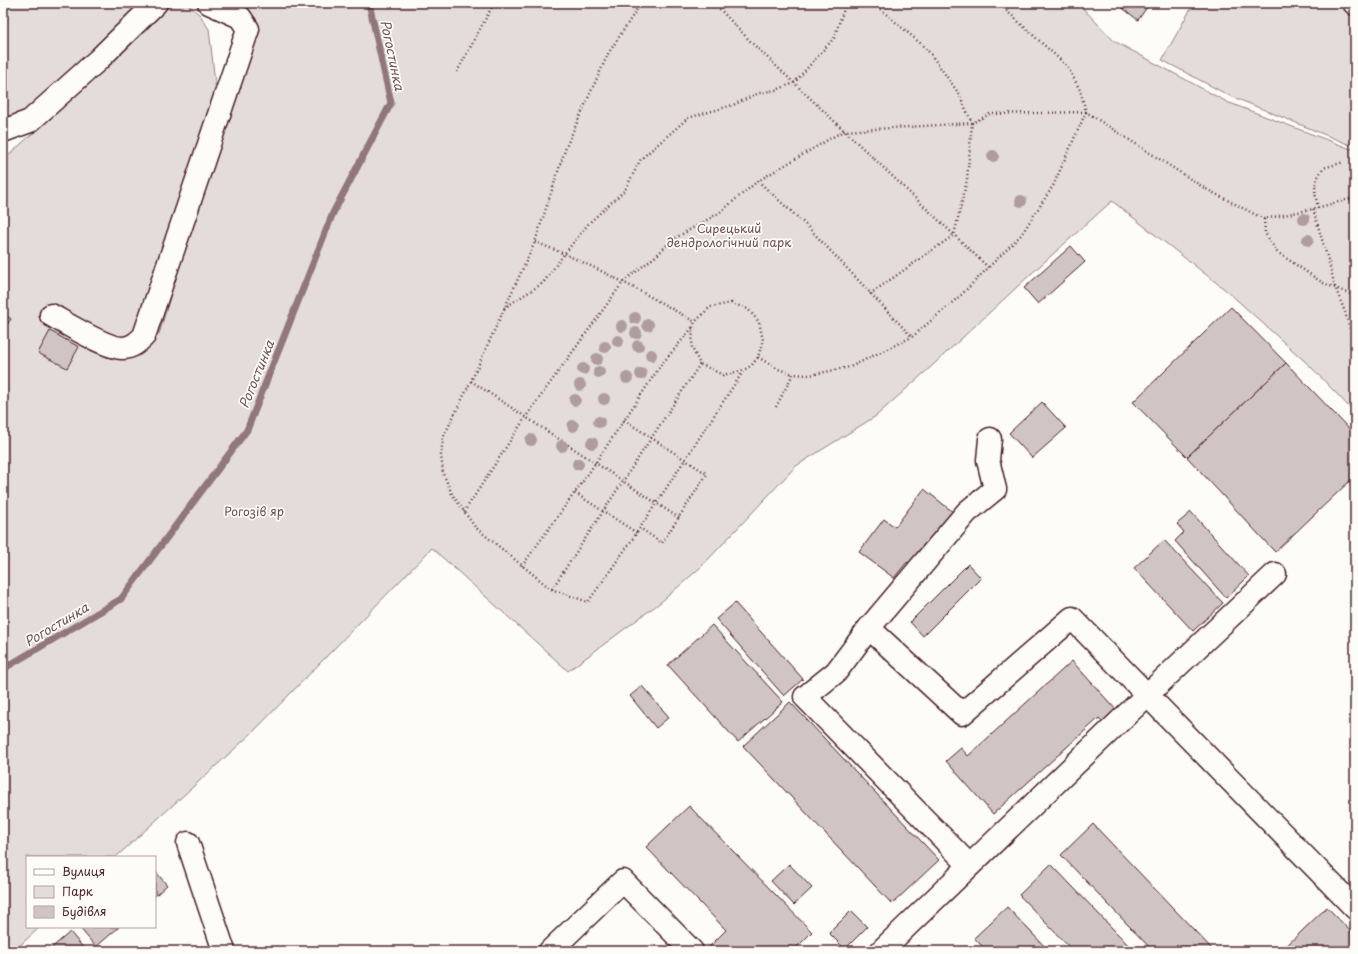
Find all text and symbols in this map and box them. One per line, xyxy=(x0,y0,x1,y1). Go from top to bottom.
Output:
water label: Рогостинка xyxy=(376,18,410,93)
park label: Сирецький дендрологічний парк xyxy=(667,219,792,251)
water label: Рогостинка xyxy=(234,336,279,411)
park label: Рогозів яр xyxy=(224,502,284,520)
water label: Рогостинка xyxy=(20,597,93,651)
legend xyxy=(26,856,156,928)
text: Вулиця xyxy=(62,862,105,880)
text: Парк xyxy=(62,882,94,900)
text: Будівля xyxy=(62,902,107,920)

